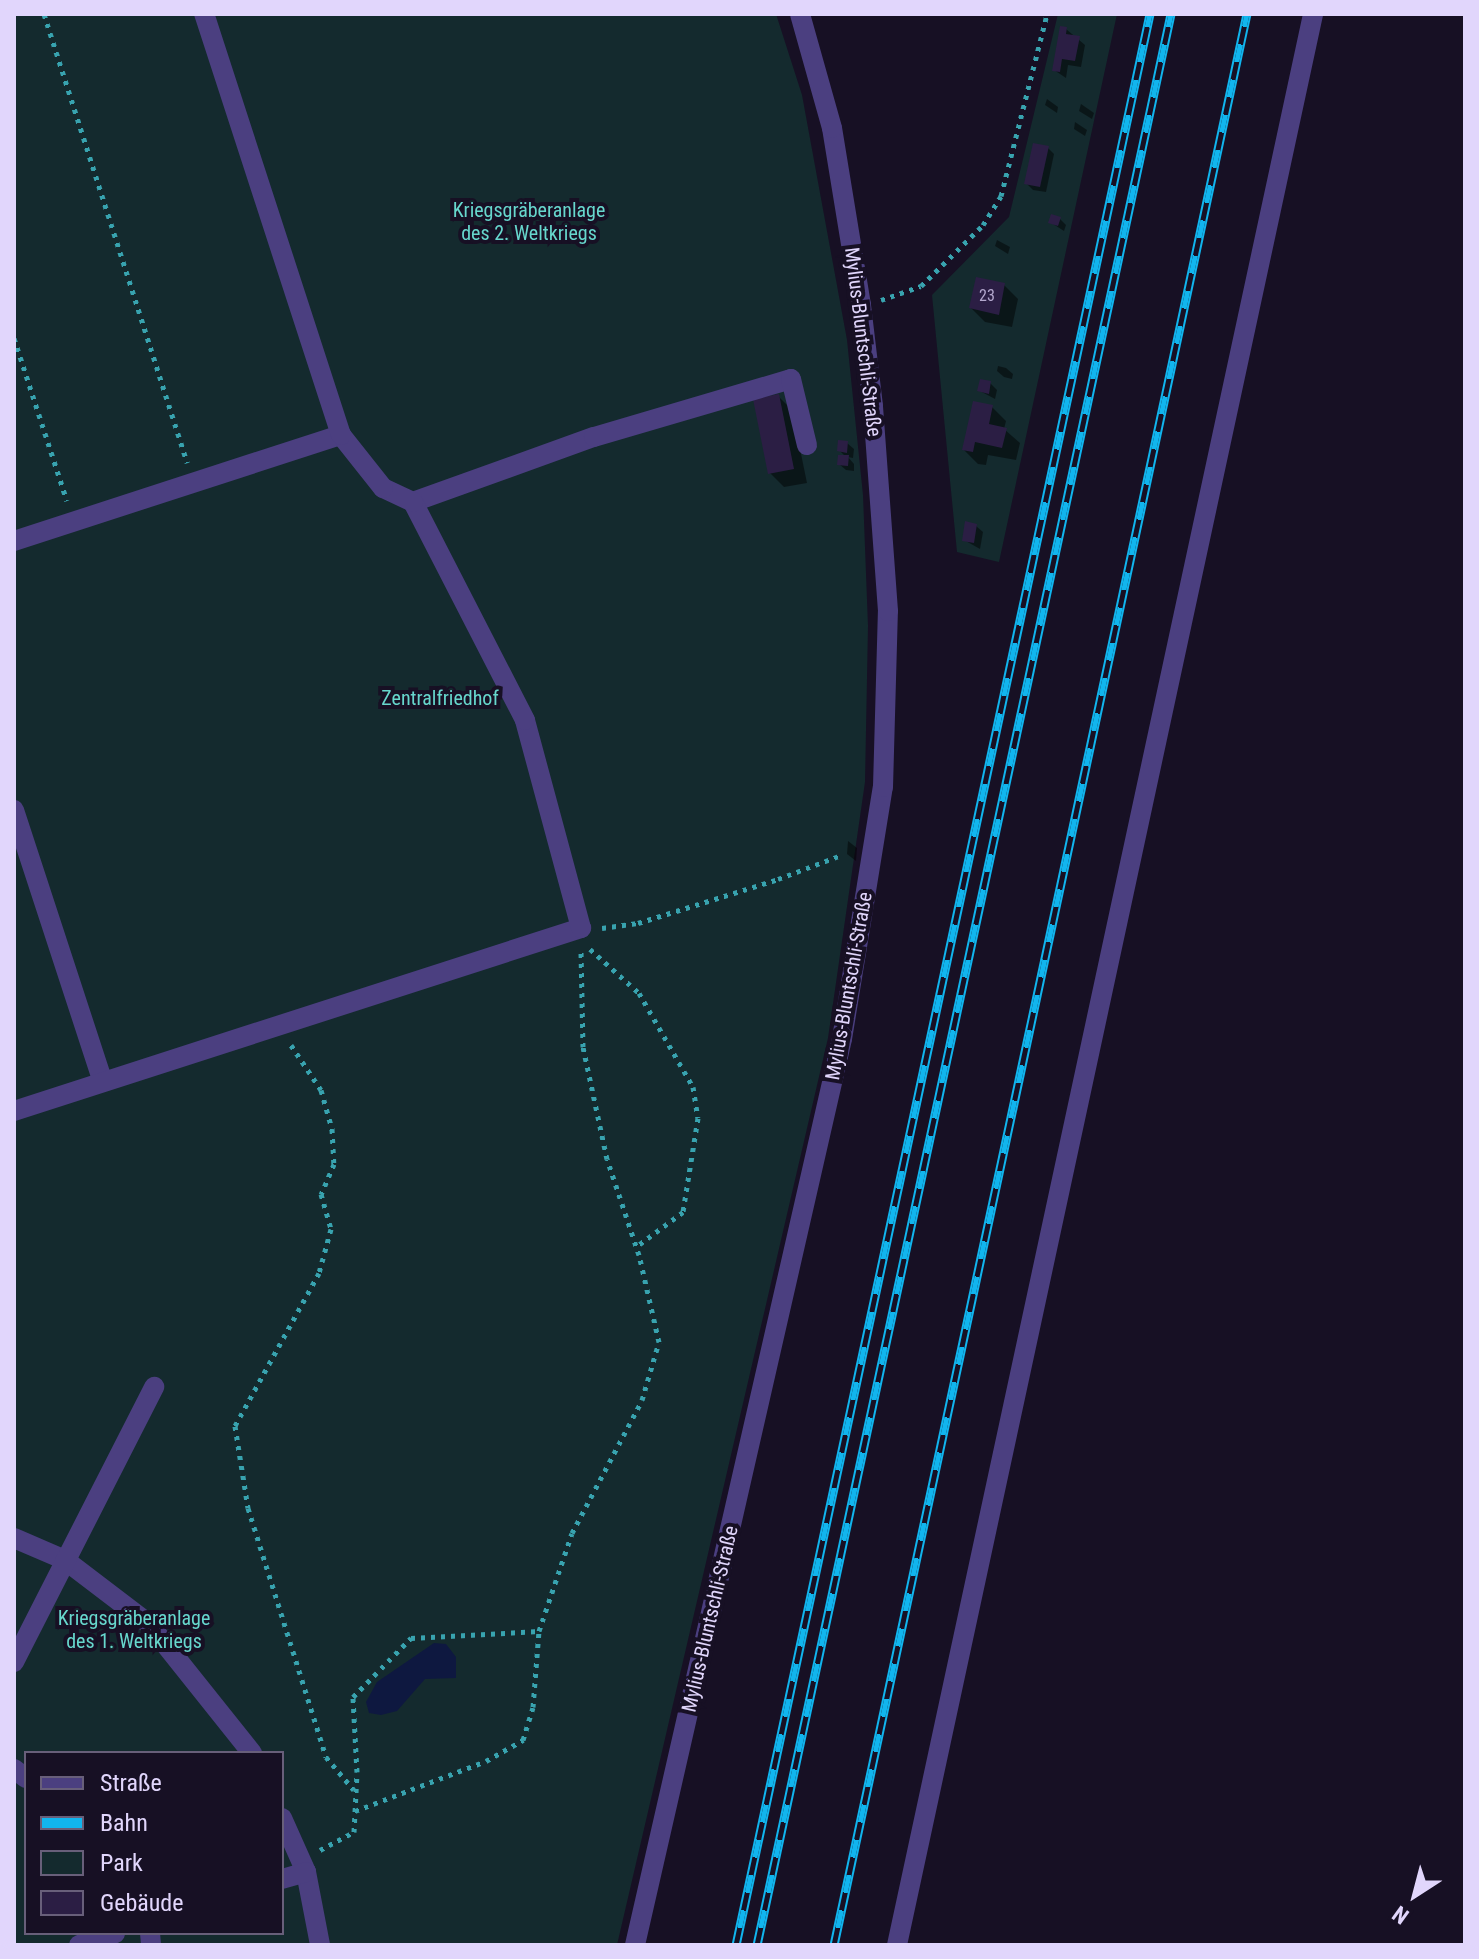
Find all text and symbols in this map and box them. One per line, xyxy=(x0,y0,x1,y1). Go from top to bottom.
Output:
park label: Kriegsgräberanlage des 2. Weltkriegs xyxy=(453,199,605,246)
street label: Mylius-Bluntschli-Straße xyxy=(839,246,887,438)
house number: 23 xyxy=(979,286,995,306)
park label: Zentralfriedhof xyxy=(381,686,499,710)
street label: Mylius-Bluntschli-Straße xyxy=(821,890,877,1082)
street label: Mylius-Bluntschli-Straße xyxy=(677,1523,743,1715)
park label: Kriegsgräberanlage des 1. Weltkriegs xyxy=(58,1607,210,1654)
legend xyxy=(24,1751,284,1935)
text: Straße xyxy=(100,1769,162,1797)
text: Bahn xyxy=(100,1809,148,1837)
text: Park xyxy=(100,1849,143,1877)
north arrow xyxy=(1375,1855,1455,1935)
text: Gebäude xyxy=(100,1889,184,1917)
text: N xyxy=(1388,1901,1413,1929)

